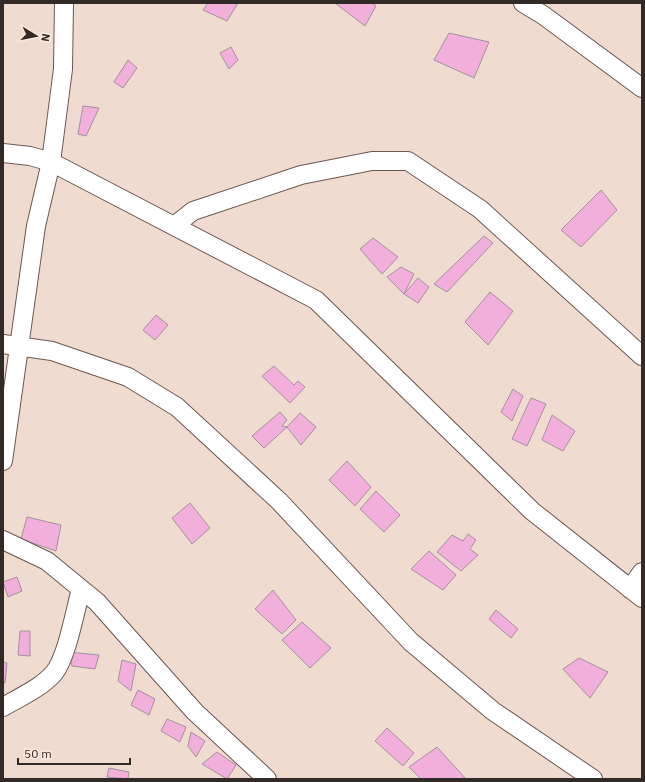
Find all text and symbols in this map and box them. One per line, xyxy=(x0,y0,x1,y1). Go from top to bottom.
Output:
north arrow xyxy=(16,16,56,56)
text: N xyxy=(38,33,53,43)
scale bar xyxy=(18,740,130,766)
text: 50 m xyxy=(24,746,52,761)

